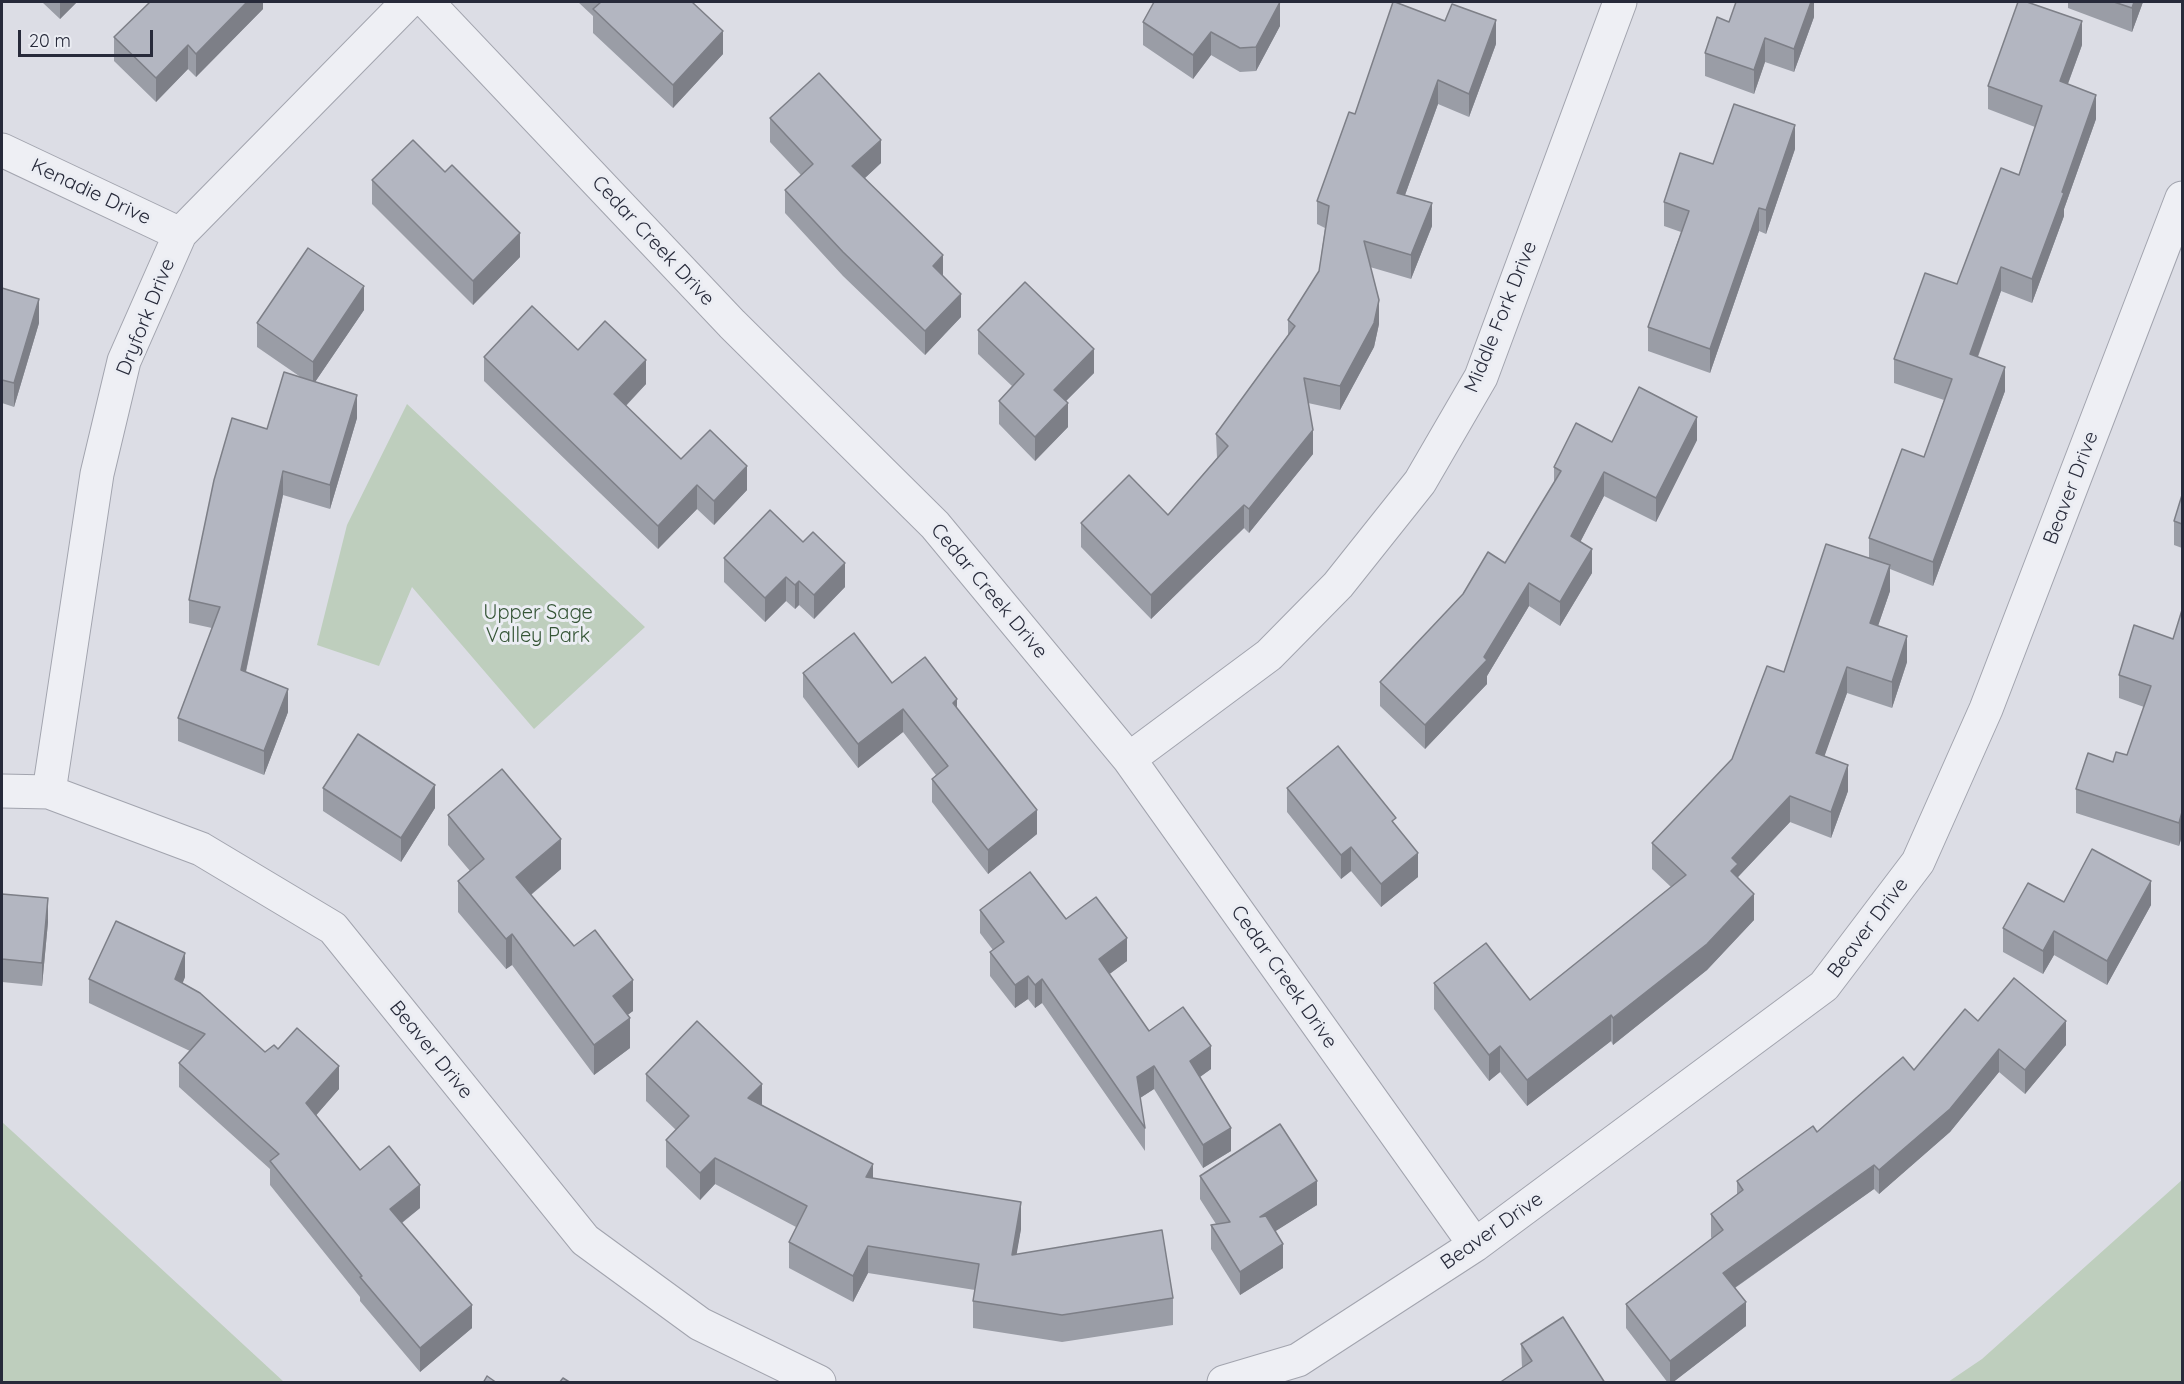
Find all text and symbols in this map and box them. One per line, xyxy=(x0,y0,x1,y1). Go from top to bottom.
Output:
scale bar xyxy=(21,18,156,56)
text: 20 m xyxy=(29,29,71,52)
street label: Kenadie Drive xyxy=(27,154,155,230)
street label: Cedar Creek Drive xyxy=(587,171,719,311)
street label: Middle Fork Drive xyxy=(1460,238,1542,396)
street label: Dryfork Drive xyxy=(112,255,180,379)
street label: Beaver Drive xyxy=(2038,428,2104,548)
street label: Cedar Creek Drive xyxy=(925,519,1053,663)
park label: Upper Sage Valley Park xyxy=(483,601,593,648)
street label: Beaver Drive xyxy=(1823,873,1913,983)
street label: Cedar Creek Drive xyxy=(1226,901,1342,1053)
street label: Beaver Drive xyxy=(384,996,478,1104)
street label: Beaver Drive xyxy=(1436,1187,1548,1275)

